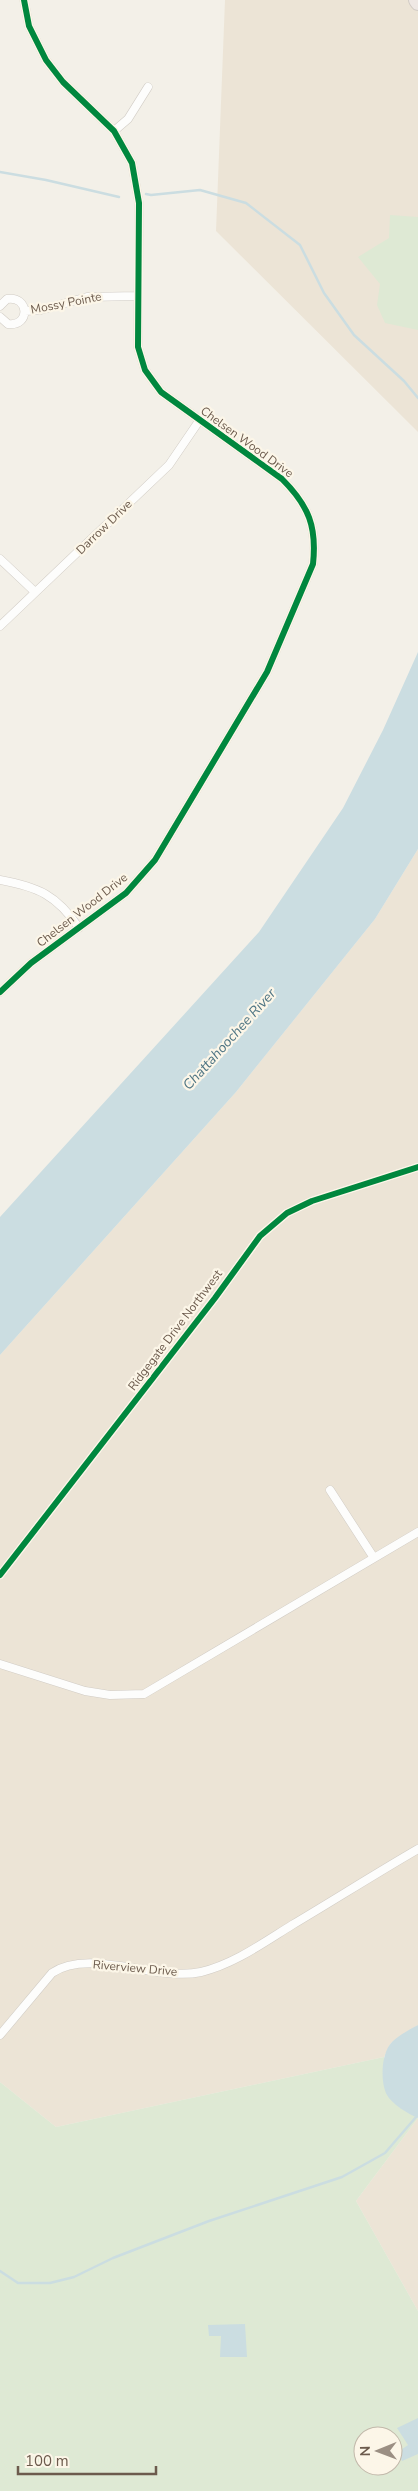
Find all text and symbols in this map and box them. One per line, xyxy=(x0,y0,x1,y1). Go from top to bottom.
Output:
street label: Mossy Pointe xyxy=(29,288,103,318)
street label: Chelsen Wood Drive xyxy=(197,403,297,481)
street label: Darrow Drive xyxy=(73,496,135,558)
street label: Chelsen Wood Drive xyxy=(33,869,131,951)
water label: Chattahoochee River xyxy=(179,984,281,1094)
street label: Ridgegate Drive Northwest xyxy=(124,1266,226,1394)
street label: Riverview Drive xyxy=(92,1956,178,1980)
north arrow xyxy=(353,2426,403,2476)
scale bar xyxy=(18,2444,155,2476)
text: N xyxy=(356,2446,375,2457)
text: 100 m xyxy=(25,2451,69,2471)

